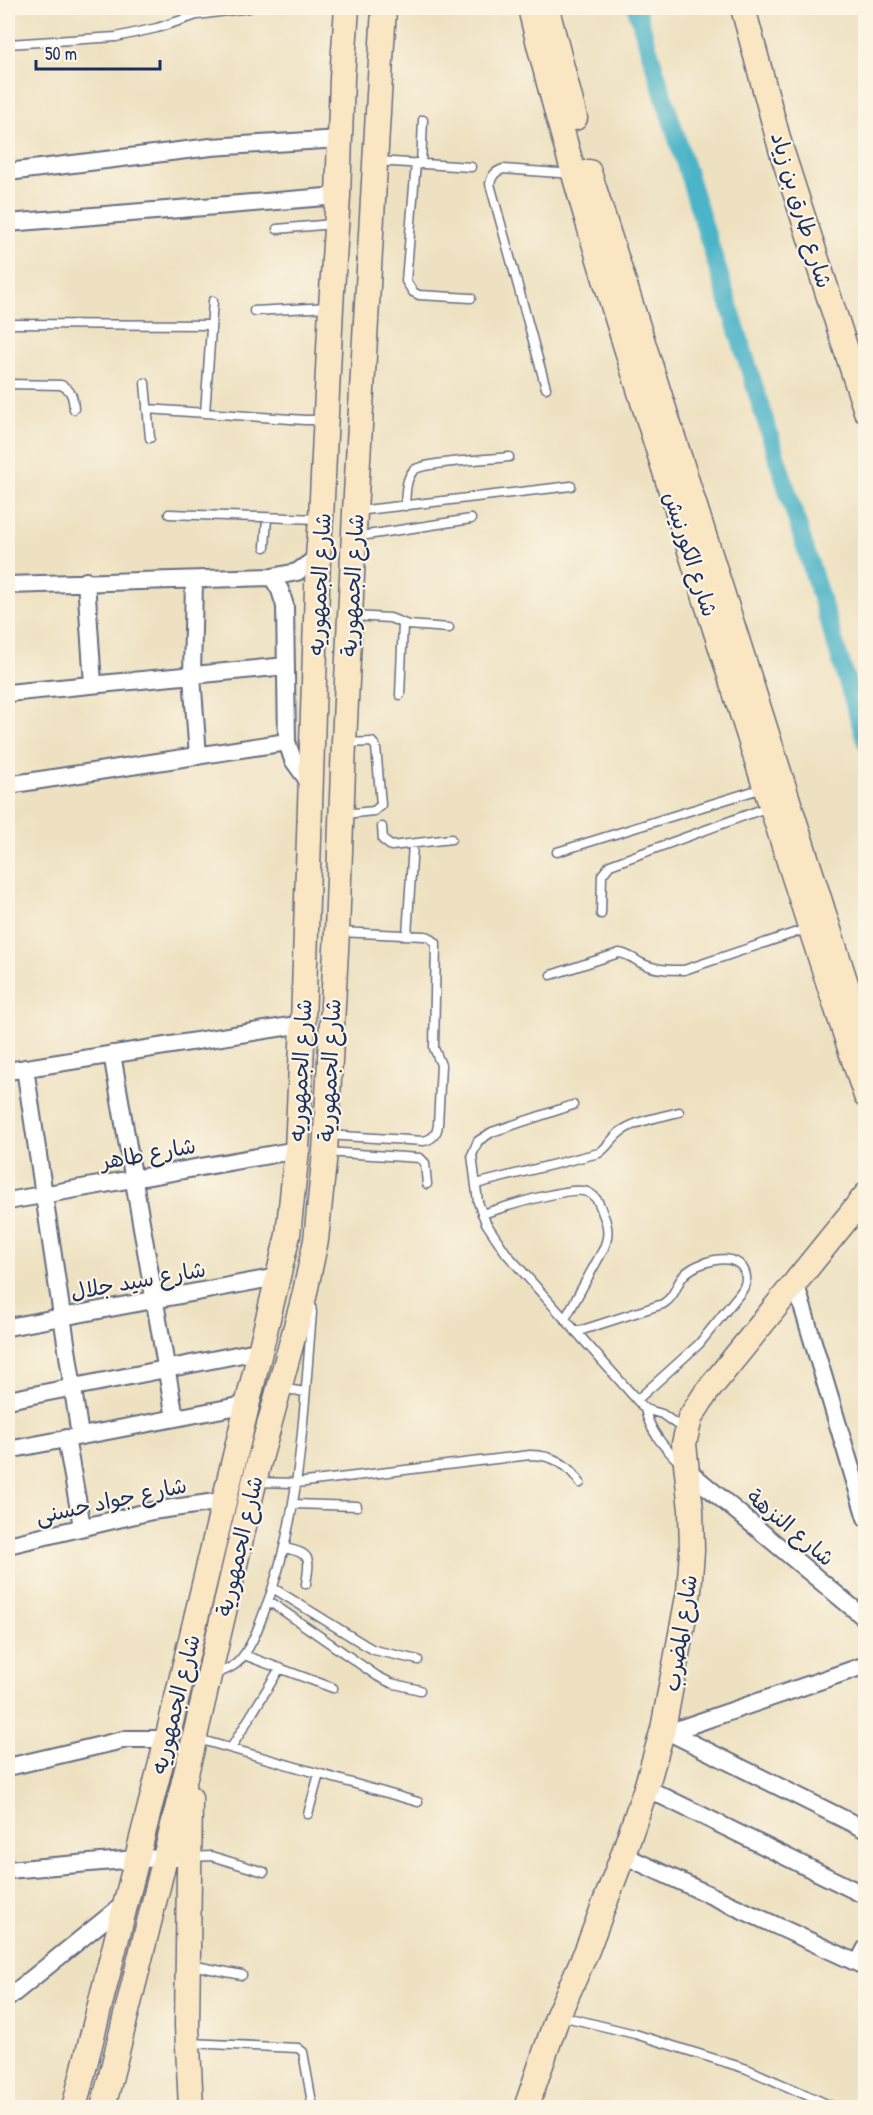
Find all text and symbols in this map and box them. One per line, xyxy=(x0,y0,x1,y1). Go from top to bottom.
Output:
scale bar xyxy=(36,33,160,71)
text: 50 m xyxy=(45,41,77,66)
street label: شارع طارق بن زياد xyxy=(763,128,840,292)
street label: شارع الكورنيش xyxy=(656,488,725,621)
street label: شارع الجمهوريه xyxy=(300,512,339,656)
street label: شارع الجمهورية xyxy=(333,513,372,657)
street label: شارع الجمهوريه xyxy=(281,998,320,1142)
street label: شارع الجمهورية xyxy=(310,998,349,1142)
street label: شارع طاهر xyxy=(96,1130,198,1177)
street label: شارع سيد جلال xyxy=(68,1253,208,1308)
street label: شارع جواد حسنى xyxy=(33,1469,190,1532)
street label: شارع الجمهورية xyxy=(208,1473,271,1619)
street label: شارع النزهة xyxy=(740,1482,841,1573)
street label: شارع المضرب xyxy=(656,1572,705,1694)
street label: شارع الجمهوريه xyxy=(143,1631,208,1777)

